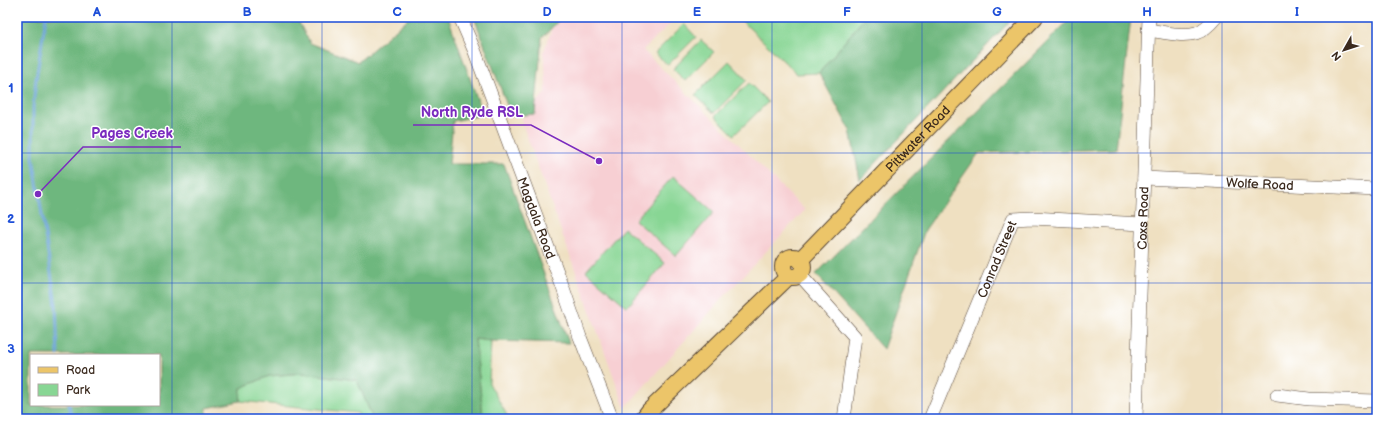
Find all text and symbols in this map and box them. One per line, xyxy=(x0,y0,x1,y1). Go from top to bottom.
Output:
text: A xyxy=(92,4,101,20)
text: B xyxy=(242,4,252,20)
text: C xyxy=(392,4,402,20)
text: D xyxy=(542,4,552,20)
text: E xyxy=(693,4,702,20)
text: F xyxy=(843,4,851,20)
text: G xyxy=(992,4,1002,20)
text: H xyxy=(1142,4,1152,20)
text: I xyxy=(1295,4,1299,20)
north arrow xyxy=(1324,30,1364,70)
text: N xyxy=(1329,49,1344,63)
text: 1 xyxy=(8,80,14,96)
callout: North Ryde RSL xyxy=(413,99,531,125)
street label: Pittwater Road xyxy=(882,103,954,176)
text: North Ryde RSL xyxy=(421,104,523,121)
callout: Pages Creek xyxy=(83,121,181,147)
text: Pages Creek xyxy=(91,125,173,142)
street label: Magdala Road xyxy=(513,175,559,261)
street label: Wolfe Road xyxy=(1226,175,1294,194)
street label: Coxs Road xyxy=(1134,186,1153,250)
text: 2 xyxy=(7,211,15,227)
street label: Conrad Street xyxy=(974,219,1020,301)
text: 3 xyxy=(7,341,15,357)
legend xyxy=(30,354,160,406)
text: Road xyxy=(66,363,95,378)
text: Park xyxy=(66,383,90,398)

